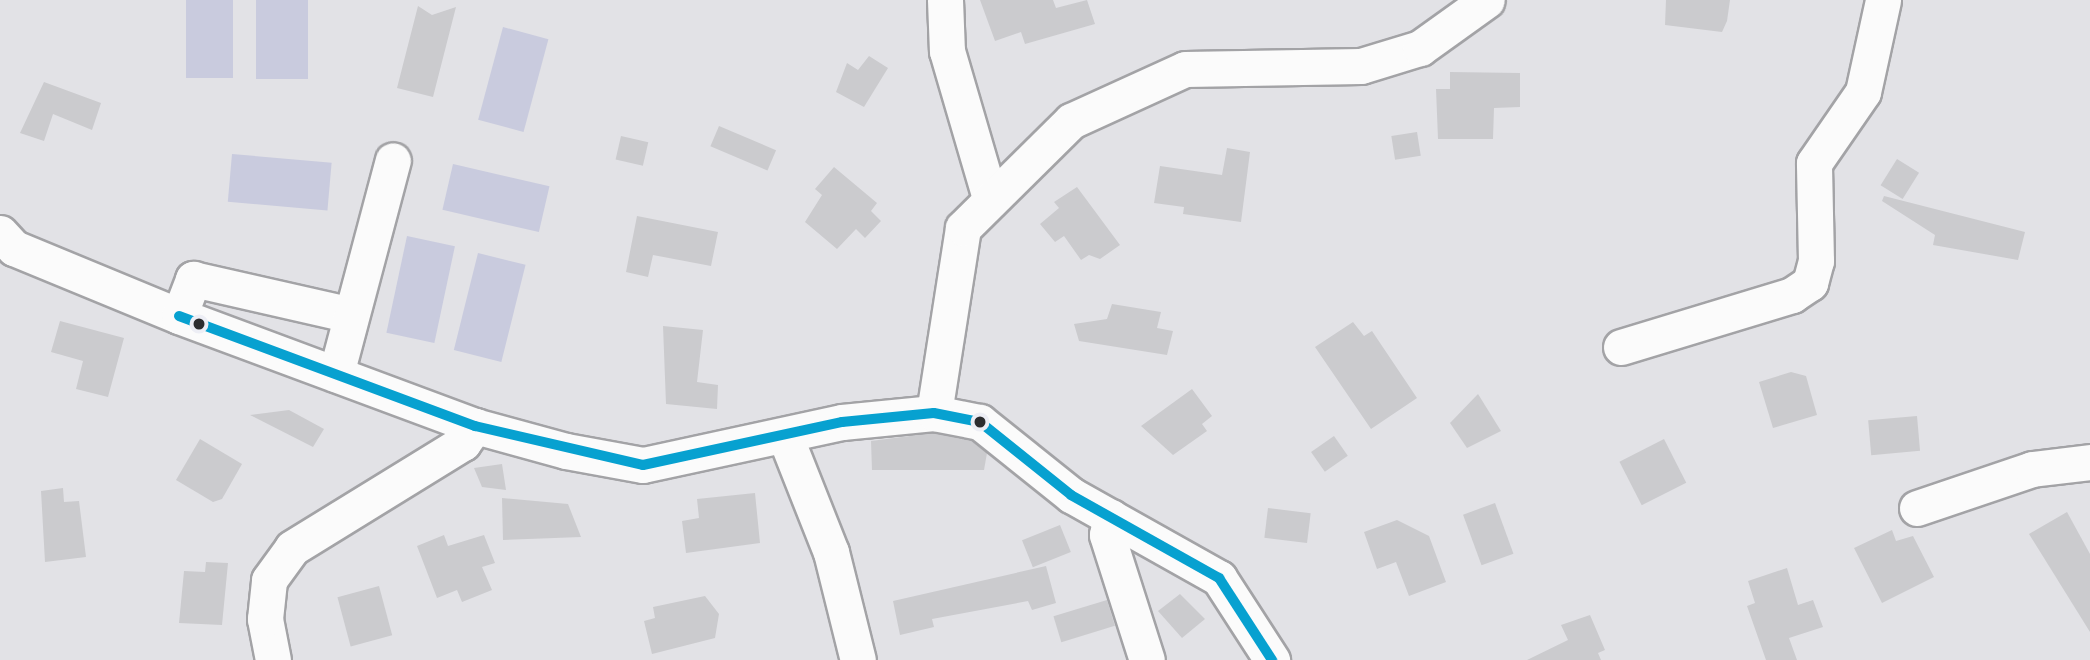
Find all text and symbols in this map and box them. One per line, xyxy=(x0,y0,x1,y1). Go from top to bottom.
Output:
unlabelled marker xyxy=(192,317,206,331)
unlabelled marker xyxy=(973,415,987,429)

